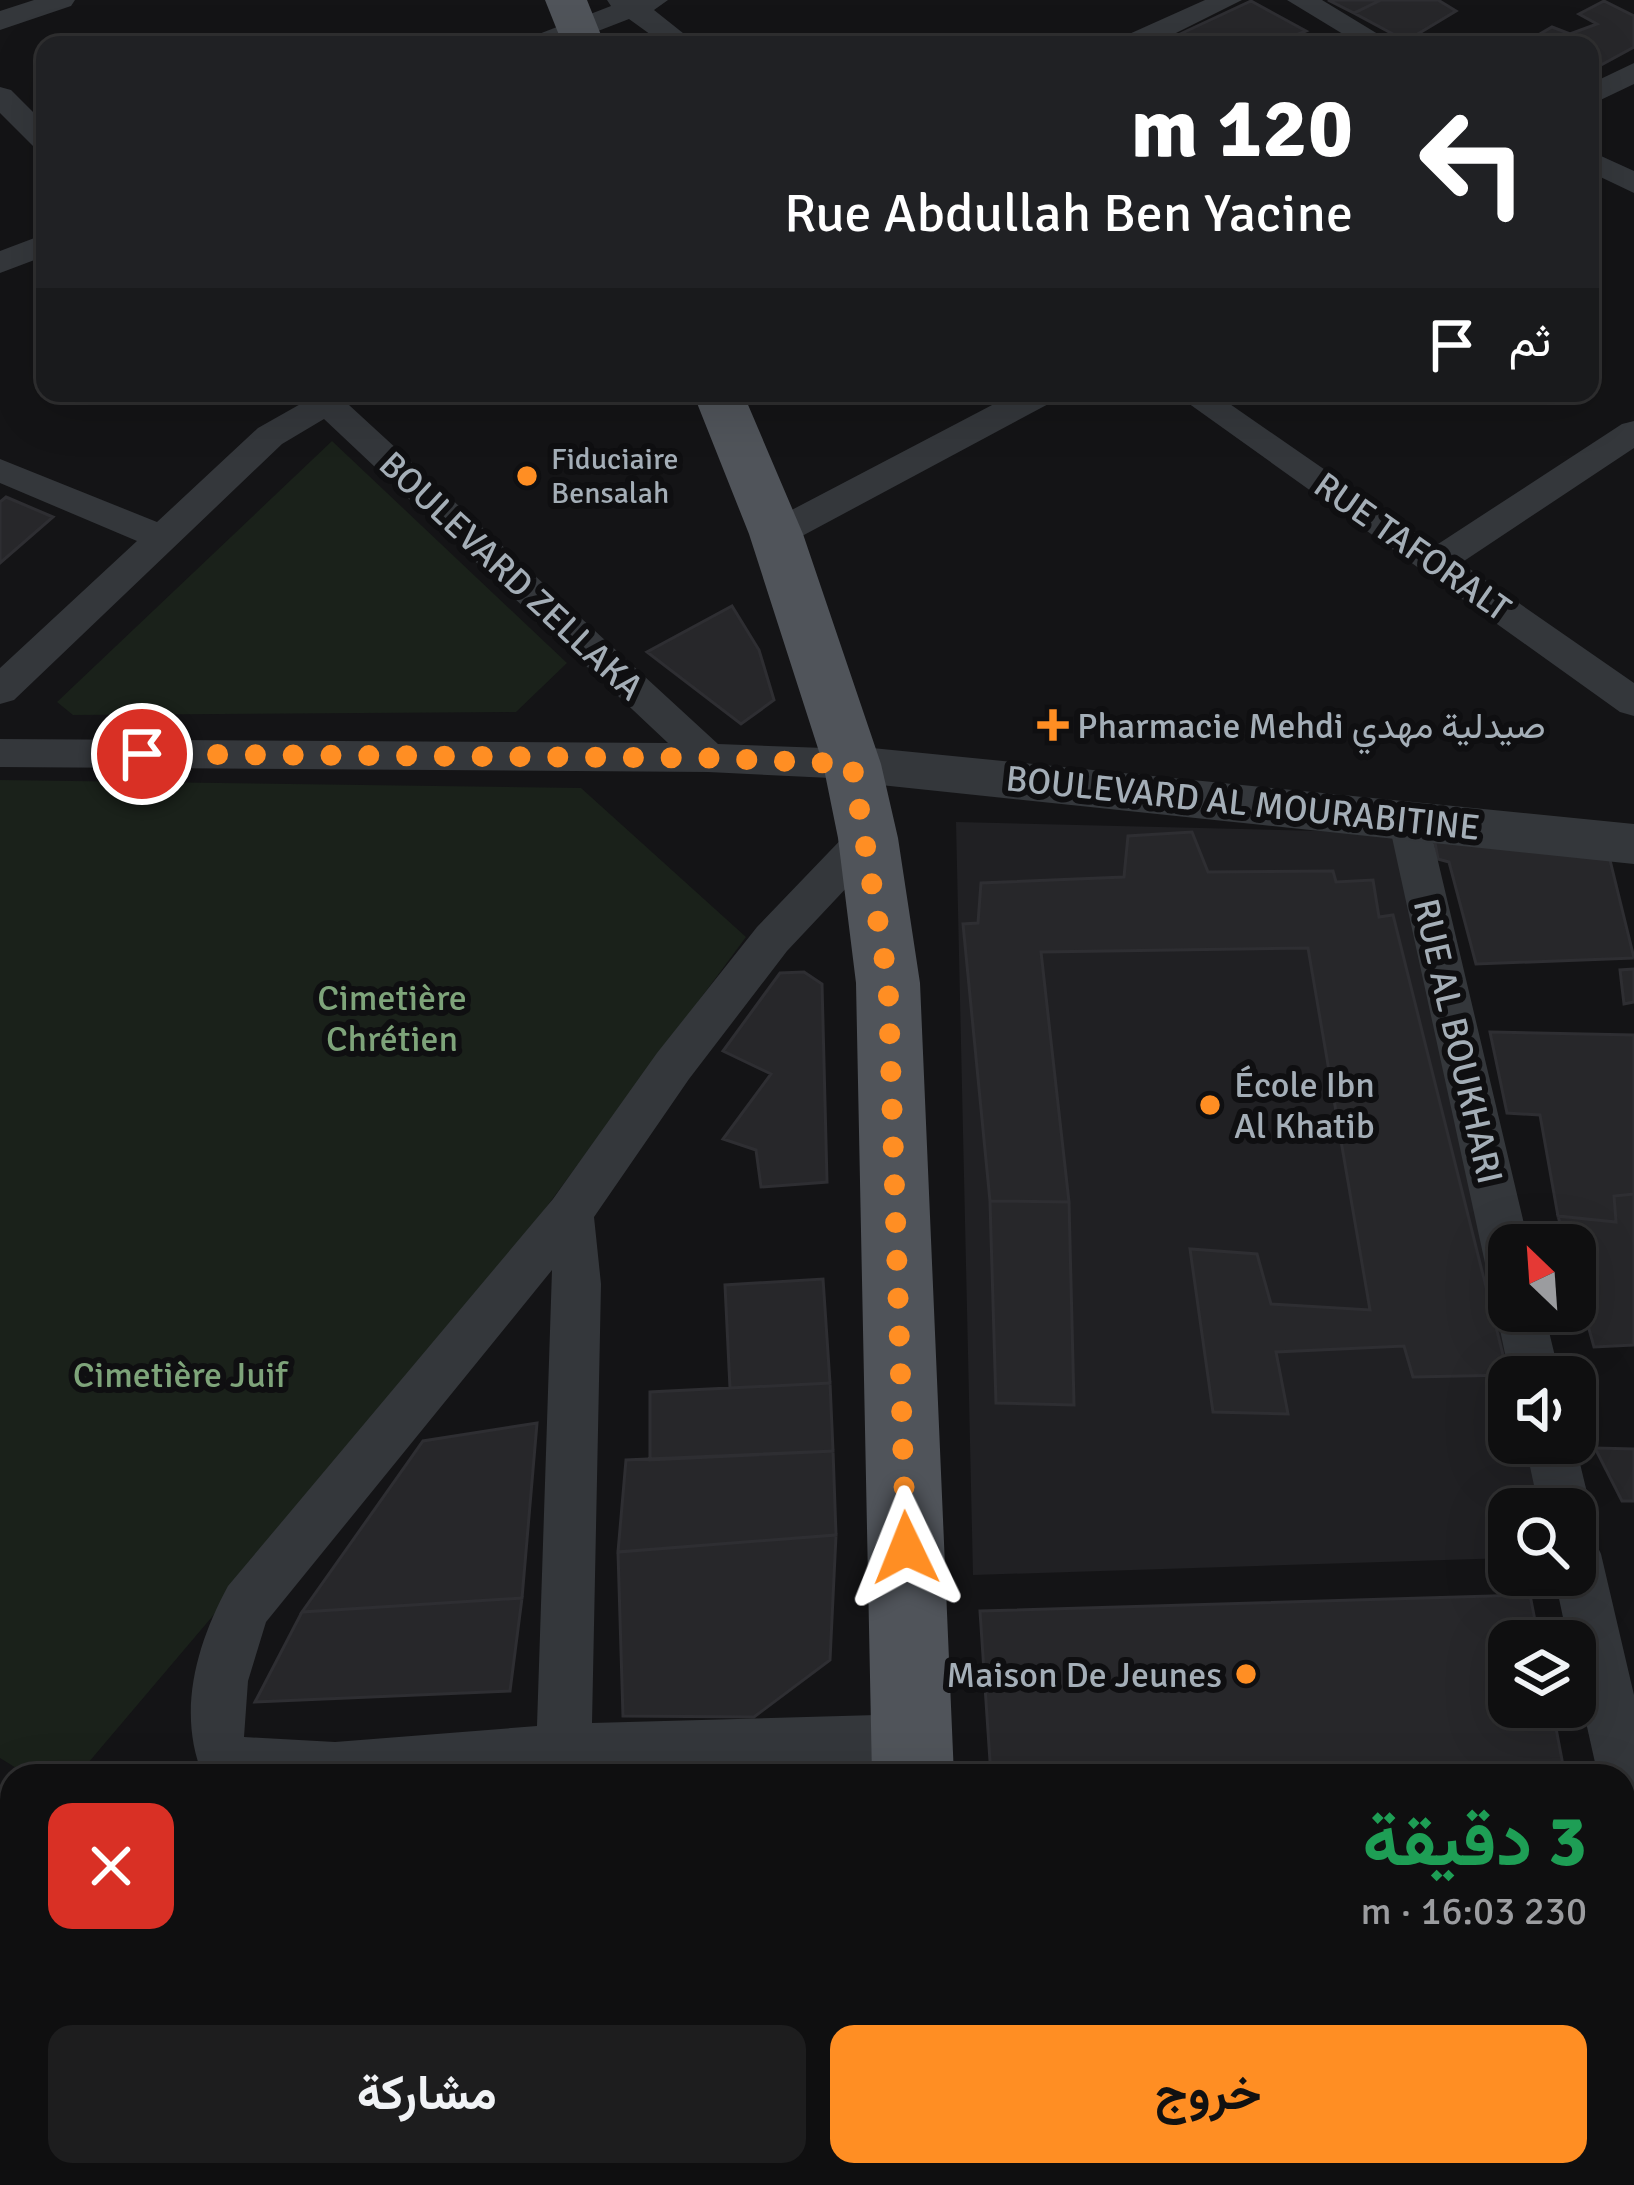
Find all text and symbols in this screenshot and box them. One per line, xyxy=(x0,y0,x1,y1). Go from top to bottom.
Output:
text: 120 m xyxy=(1131,77,1353,181)
icon: left xyxy=(1395,84,1551,240)
text: Rue Abdullah Ben Yacine xyxy=(784,180,1353,247)
icon: arrive xyxy=(1419,312,1485,378)
text: ثم xyxy=(1509,314,1551,369)
place label: Fiduciaire Bensalah xyxy=(551,441,678,512)
street label: BOULEVARD ZELLAKA xyxy=(370,442,652,710)
marker: Fiduciaire Bensalah xyxy=(514,463,540,489)
street label: RUE TAFORALT xyxy=(1305,463,1519,632)
pin xyxy=(91,703,193,805)
place label: Pharmacie Mehdi صيدلية مهدي xyxy=(1077,704,1546,755)
marker: Pharmacie Mehdi صيدلية مهدي xyxy=(1040,712,1066,738)
icon: arrive xyxy=(109,721,175,787)
street label: BOULEVARD AL MOURABITINE xyxy=(1004,756,1482,851)
street label: RUE AL BOUKHARI xyxy=(1403,894,1512,1188)
park label: Cimetière Chrétien xyxy=(317,976,467,1062)
place label: École Ibn Al Khatib xyxy=(1234,1063,1375,1149)
marker: École Ibn Al Khatib xyxy=(1197,1092,1223,1118)
north arrow xyxy=(1488,1224,1596,1332)
map controls xyxy=(1488,1224,1596,1728)
park label: Cimetière Juif xyxy=(73,1353,289,1398)
button: sound xyxy=(1488,1356,1596,1464)
position arrow xyxy=(843,1485,969,1611)
button: search xyxy=(1488,1488,1596,1596)
button: layers xyxy=(1488,1620,1596,1728)
place label: Maison De Jeunes xyxy=(946,1653,1222,1698)
marker: Maison De Jeunes xyxy=(1233,1661,1259,1687)
text: 3 دقيقة xyxy=(1362,1797,1587,1886)
button: close xyxy=(48,1803,174,1929)
text: 230 m · 16:03 xyxy=(1360,1887,1587,1935)
button: مشاركة xyxy=(48,2025,806,2163)
button: خروج xyxy=(830,2025,1587,2163)

